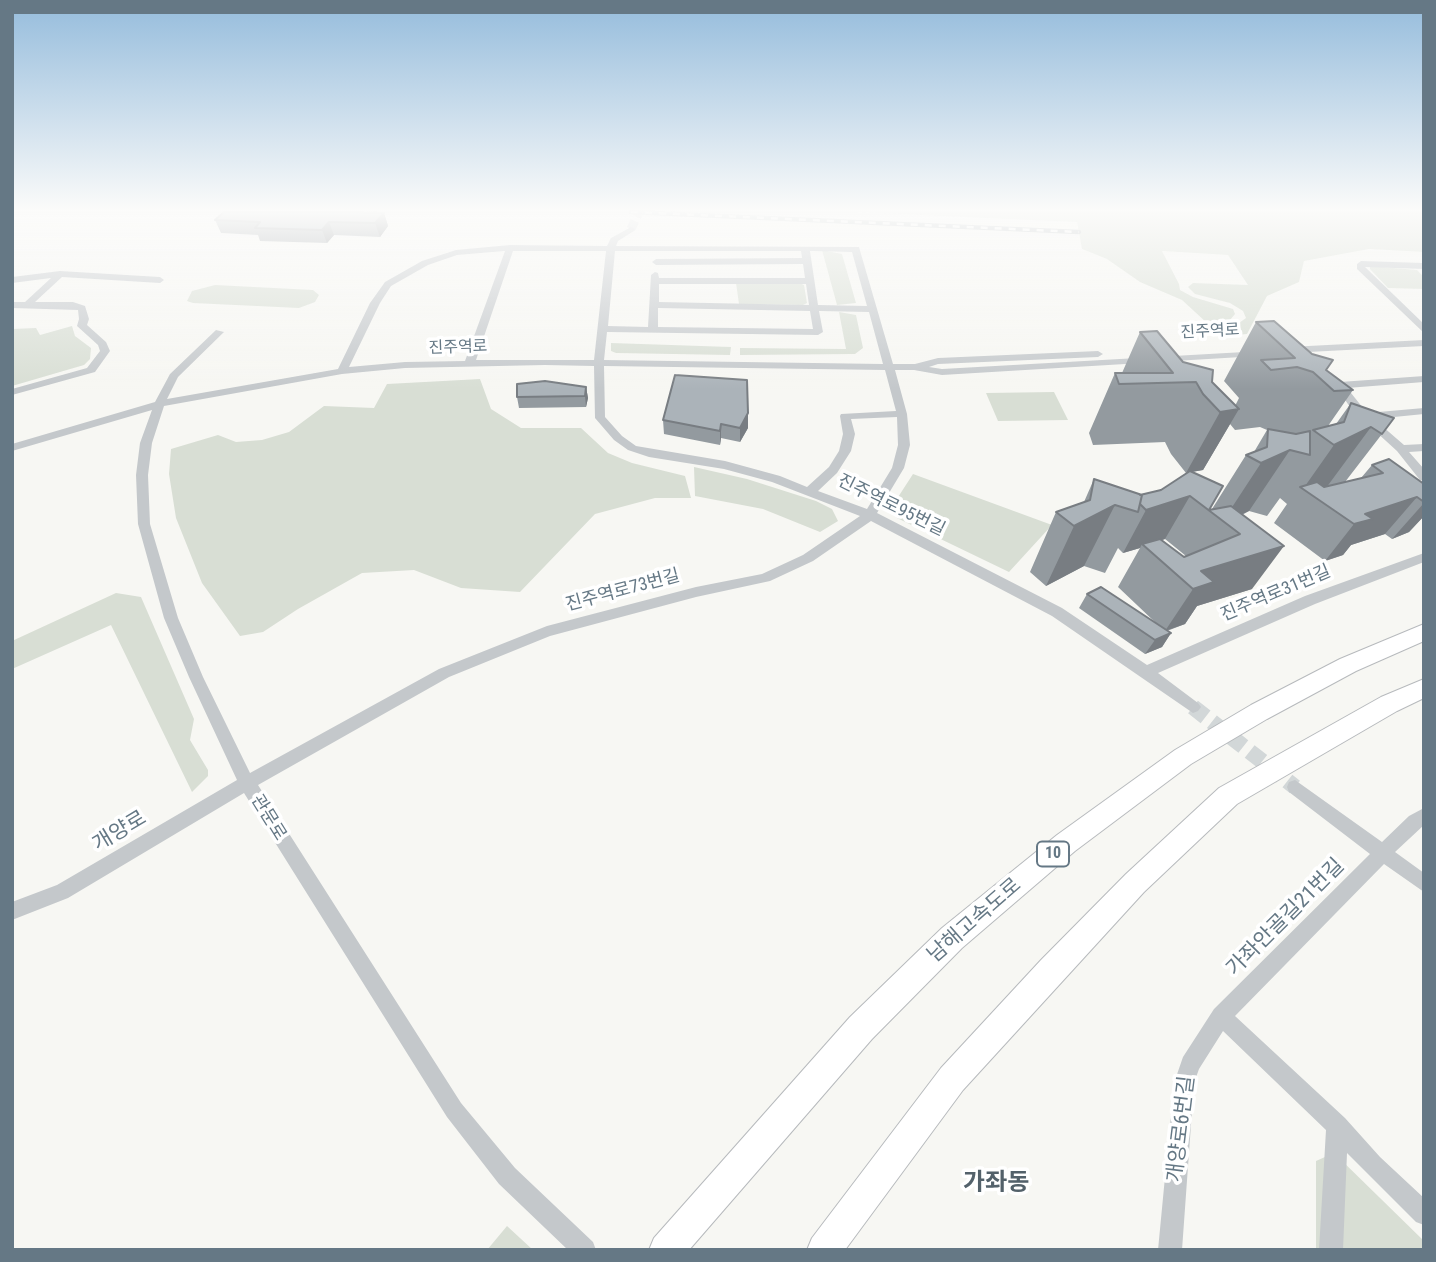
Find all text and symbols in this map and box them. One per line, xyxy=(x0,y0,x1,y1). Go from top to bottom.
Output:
street label: 진주역로 xyxy=(1180,321,1240,343)
street label: 진주역로 xyxy=(428,337,488,359)
street label: 진주역로95번길 xyxy=(834,471,948,541)
street label: 진주역로31번길 xyxy=(1218,561,1334,627)
street label: 진주역로73번길 xyxy=(564,565,682,617)
street label: 관문로 xyxy=(246,791,290,845)
street label: 개양로 xyxy=(89,806,151,858)
road number: 10 xyxy=(1037,842,1069,866)
street label: 가좌안골길21번길 xyxy=(1222,854,1350,982)
street label: 남해고속도로 xyxy=(923,873,1027,969)
street label: 개양로6번길 xyxy=(1163,1074,1201,1184)
district label: 가좌동 xyxy=(963,1170,1029,1198)

